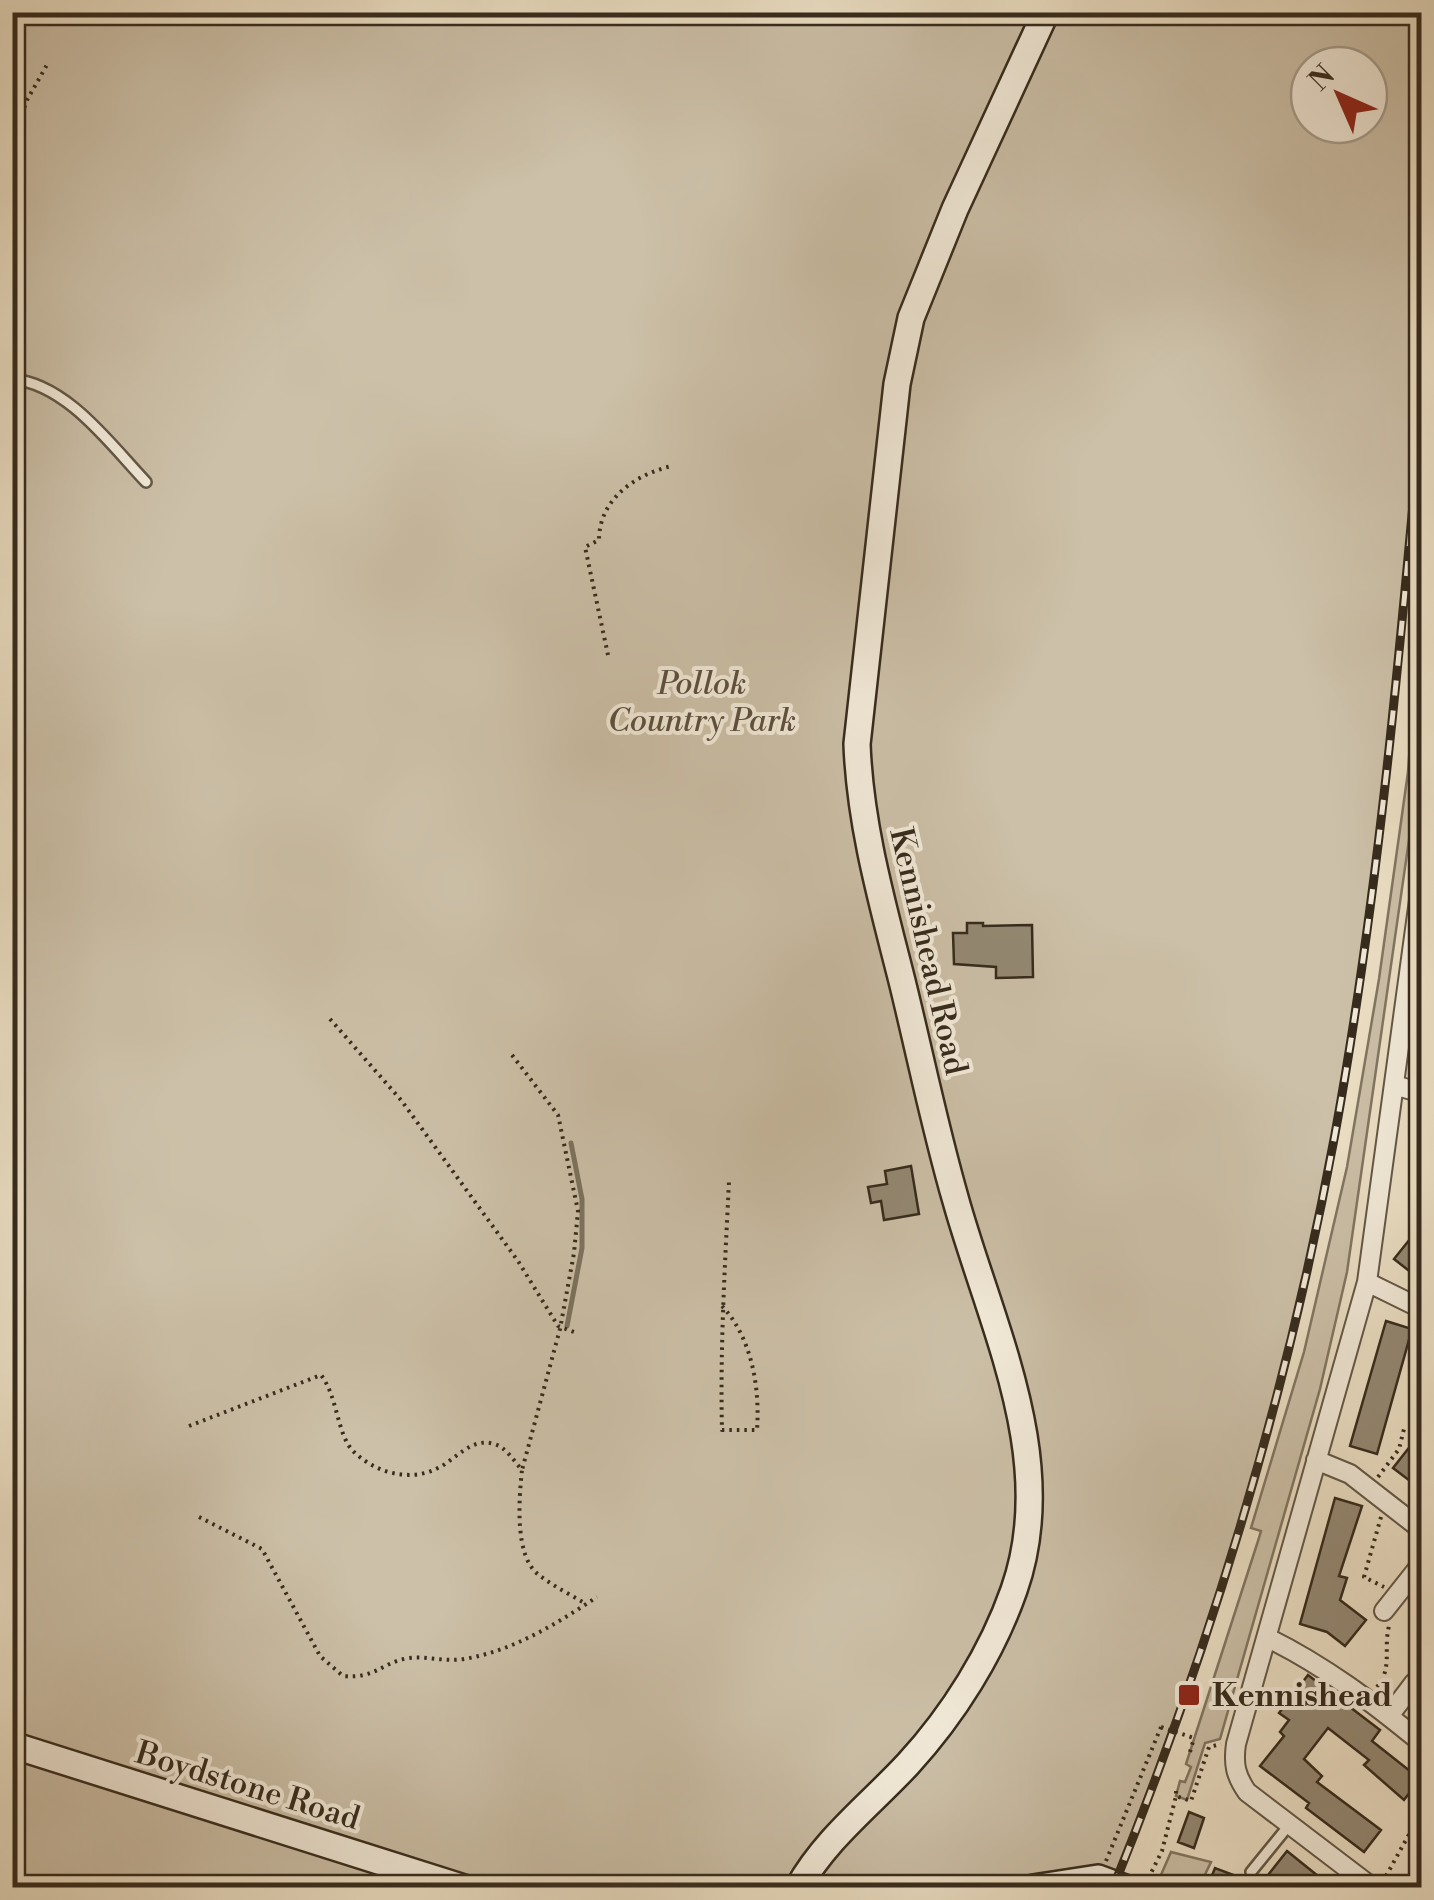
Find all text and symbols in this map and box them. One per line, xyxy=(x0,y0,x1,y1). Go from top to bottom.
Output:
north arrow xyxy=(1289,45,1389,145)
text: N xyxy=(1302,58,1343,99)
park label: Pollok Country Park xyxy=(608,664,796,741)
street label: Kennishead Road xyxy=(880,824,976,1079)
place label: Kennishead xyxy=(1212,1676,1392,1716)
marker: Kennishead xyxy=(1176,1682,1202,1708)
street label: Boydstone Road xyxy=(130,1733,365,1839)

